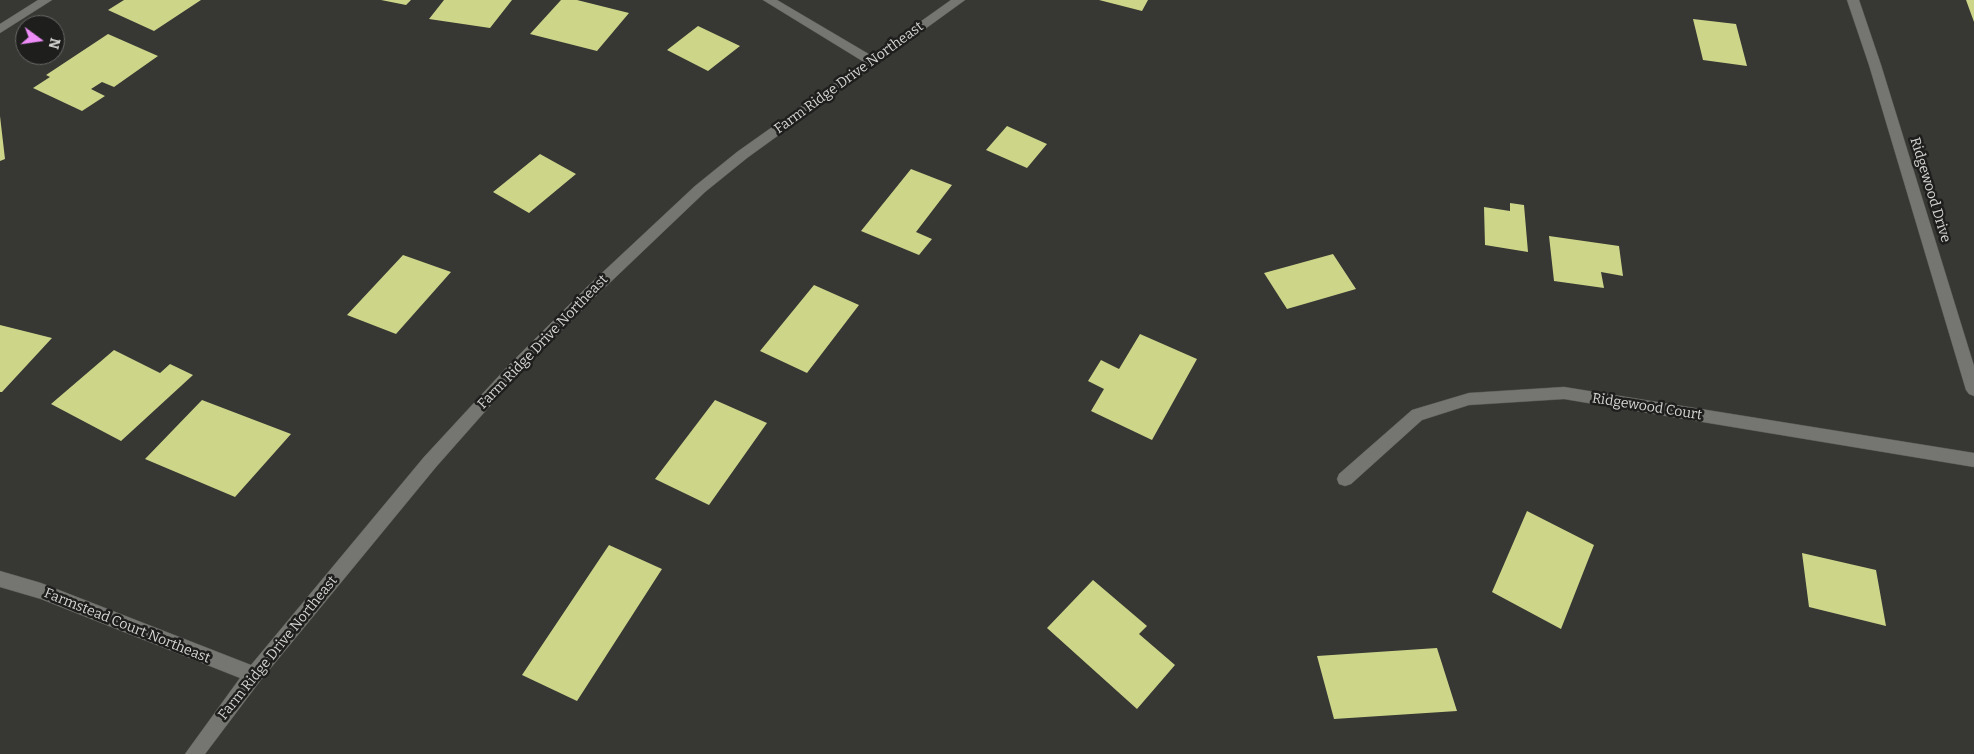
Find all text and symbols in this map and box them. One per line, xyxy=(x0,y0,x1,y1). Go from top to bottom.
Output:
north arrow xyxy=(15,15,65,65)
street label: Farm Ridge Drive Northeast xyxy=(771,18,927,138)
text: N xyxy=(45,36,64,51)
street label: Ridgewood Drive xyxy=(1906,135,1954,245)
street label: Farm Ridge Drive Northeast xyxy=(474,271,612,413)
street label: Ridgewood Court xyxy=(1591,390,1703,424)
street label: Farm Ridge Drive Northeast xyxy=(215,573,341,723)
street label: Farmstead Court Northeast xyxy=(41,585,213,667)

